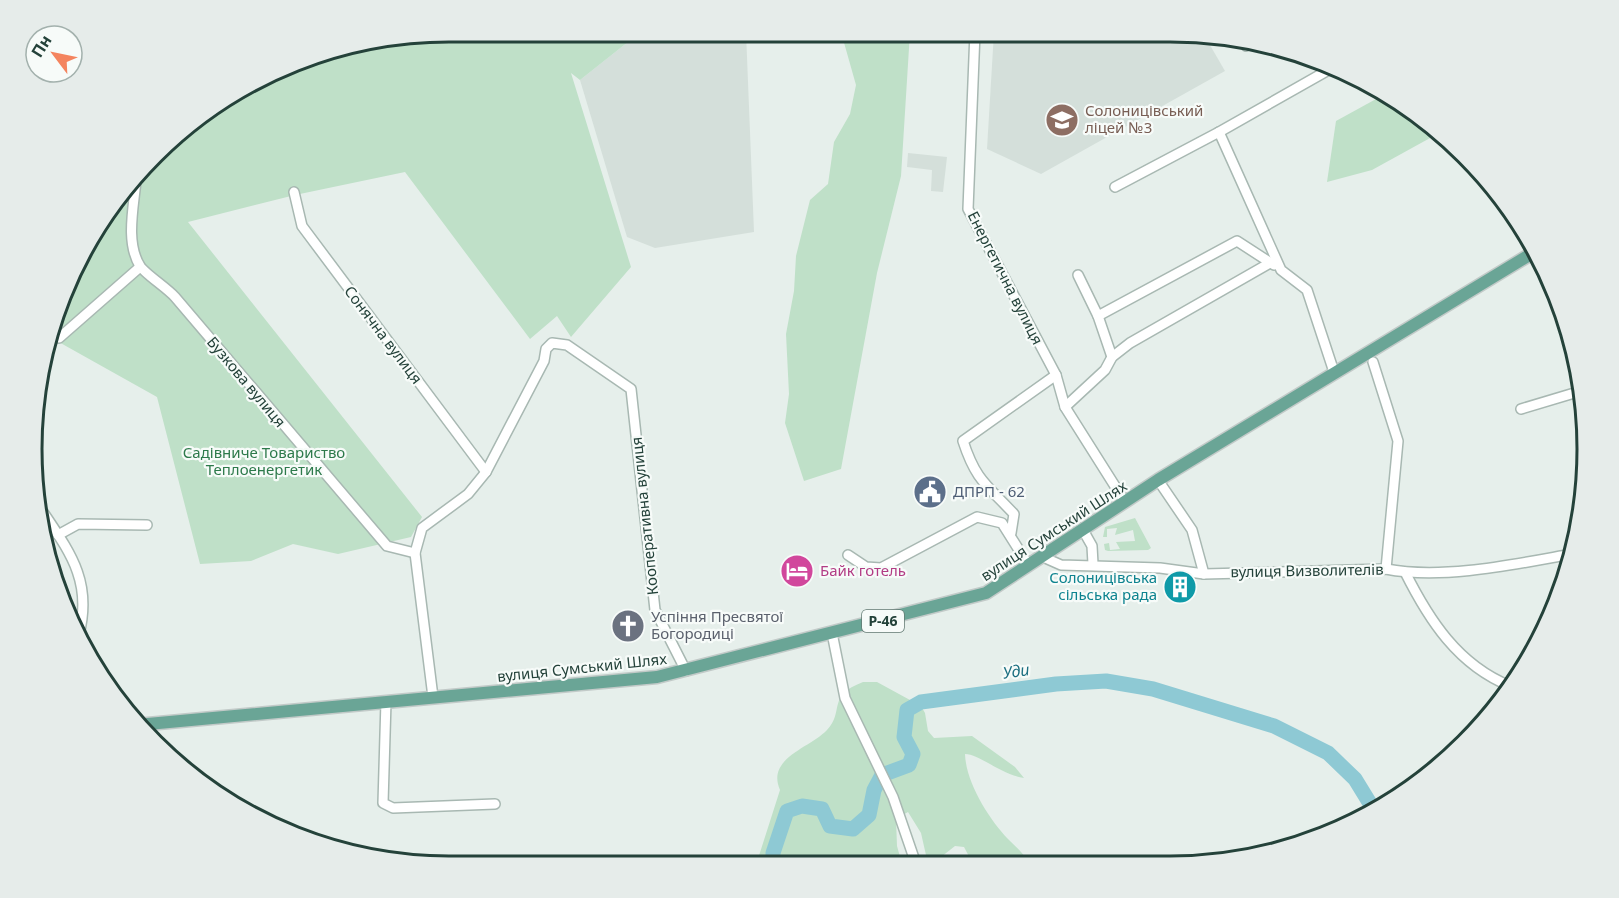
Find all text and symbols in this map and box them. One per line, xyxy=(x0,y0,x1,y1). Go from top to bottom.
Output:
north arrow xyxy=(24,24,84,84)
text: Пн xyxy=(26,31,57,62)
place label: Солоницівський ліцей №3 xyxy=(1085,100,1203,137)
school or university icon: Солоницівський ліцей №3 xyxy=(1044,102,1080,138)
street label: Енергетична вулиця xyxy=(964,207,1048,348)
street label: Сонячна вулиця xyxy=(340,281,427,387)
street label: Бузкова вулиця xyxy=(203,332,291,431)
street label: Кооперативна вулиця xyxy=(626,436,662,596)
park label: Садівниче Товариство Теплоенергетик xyxy=(183,442,345,479)
public building icon: ДПРП - 62 xyxy=(912,474,948,510)
street label: вулиця Сумський Шлях xyxy=(976,475,1131,585)
place label: ДПРП - 62 xyxy=(953,481,1025,501)
hotel icon: Байк готель xyxy=(779,553,815,589)
street label: вулиця Визволителів xyxy=(1230,559,1384,581)
place label: Байк готель xyxy=(820,560,906,580)
place label: Солоницівська сільська рада xyxy=(1049,567,1157,604)
building icon: Солоницівська сільська рада xyxy=(1162,569,1198,605)
place label: Успіння Пресвятої Богородиці xyxy=(651,606,783,643)
church icon: Успіння Пресвятої Богородиці xyxy=(610,608,646,644)
road number: Р-46 xyxy=(862,610,904,632)
street label: вулиця Сумський Шлях xyxy=(496,648,668,686)
water label: Уди xyxy=(1001,658,1031,684)

